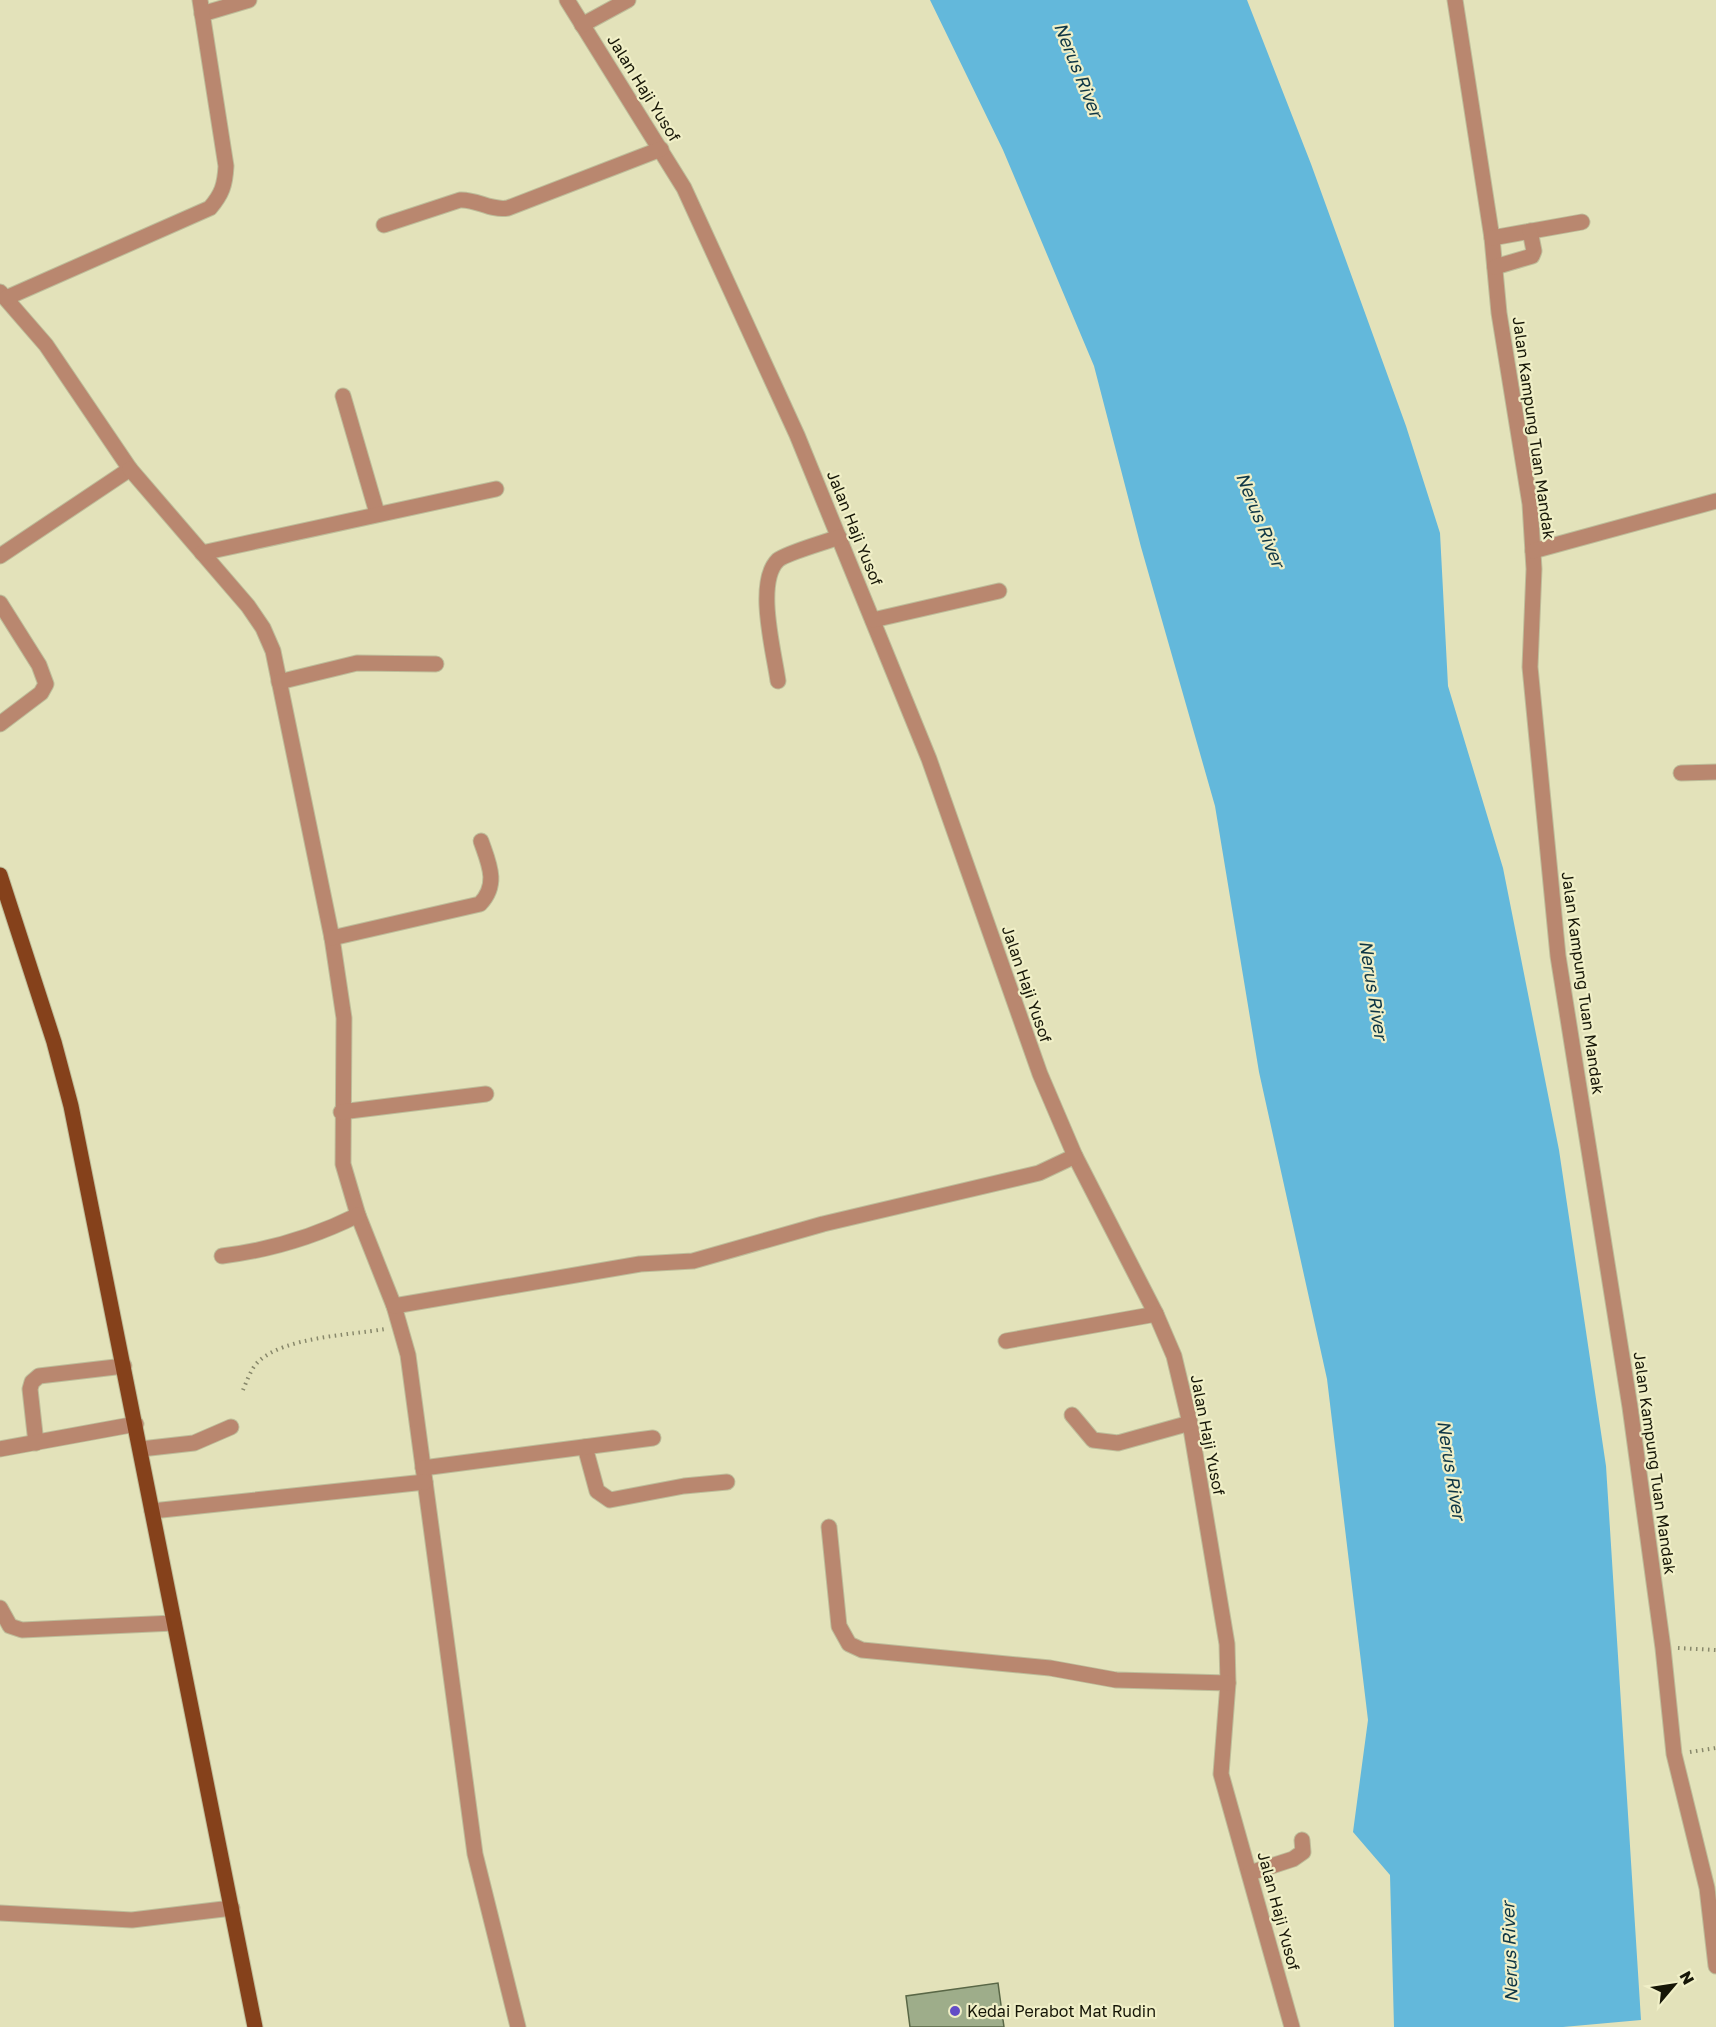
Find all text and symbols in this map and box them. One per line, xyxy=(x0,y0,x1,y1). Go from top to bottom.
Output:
water label: Nerus River xyxy=(1050,19,1109,123)
street label: Jalan Haji Yusof xyxy=(603,31,685,145)
street label: Jalan Kampung Tuan Mandak xyxy=(1508,315,1560,541)
street label: Jalan Haji Yusof xyxy=(823,468,887,589)
water label: Nerus River xyxy=(1232,469,1291,573)
street label: Jalan Kampung Tuan Mandak xyxy=(1557,870,1609,1096)
street label: Jalan Haji Yusof xyxy=(998,923,1056,1045)
water label: Nerus River xyxy=(1355,939,1393,1044)
street label: Jalan Kampung Tuan Mandak xyxy=(1629,1350,1681,1576)
street label: Jalan Haji Yusof xyxy=(1187,1373,1230,1497)
water label: Nerus River xyxy=(1433,1419,1471,1524)
street label: Jalan Haji Yusof xyxy=(1253,1849,1305,1973)
water label: Nerus River xyxy=(1496,1899,1522,2003)
north arrow xyxy=(1644,1955,1704,2015)
text: N xyxy=(1675,1968,1699,1988)
place label: Kedai Perabot Mat Rudin xyxy=(967,2001,1156,2021)
marker: Kedai Perabot Mat Rudin xyxy=(948,2004,962,2018)

